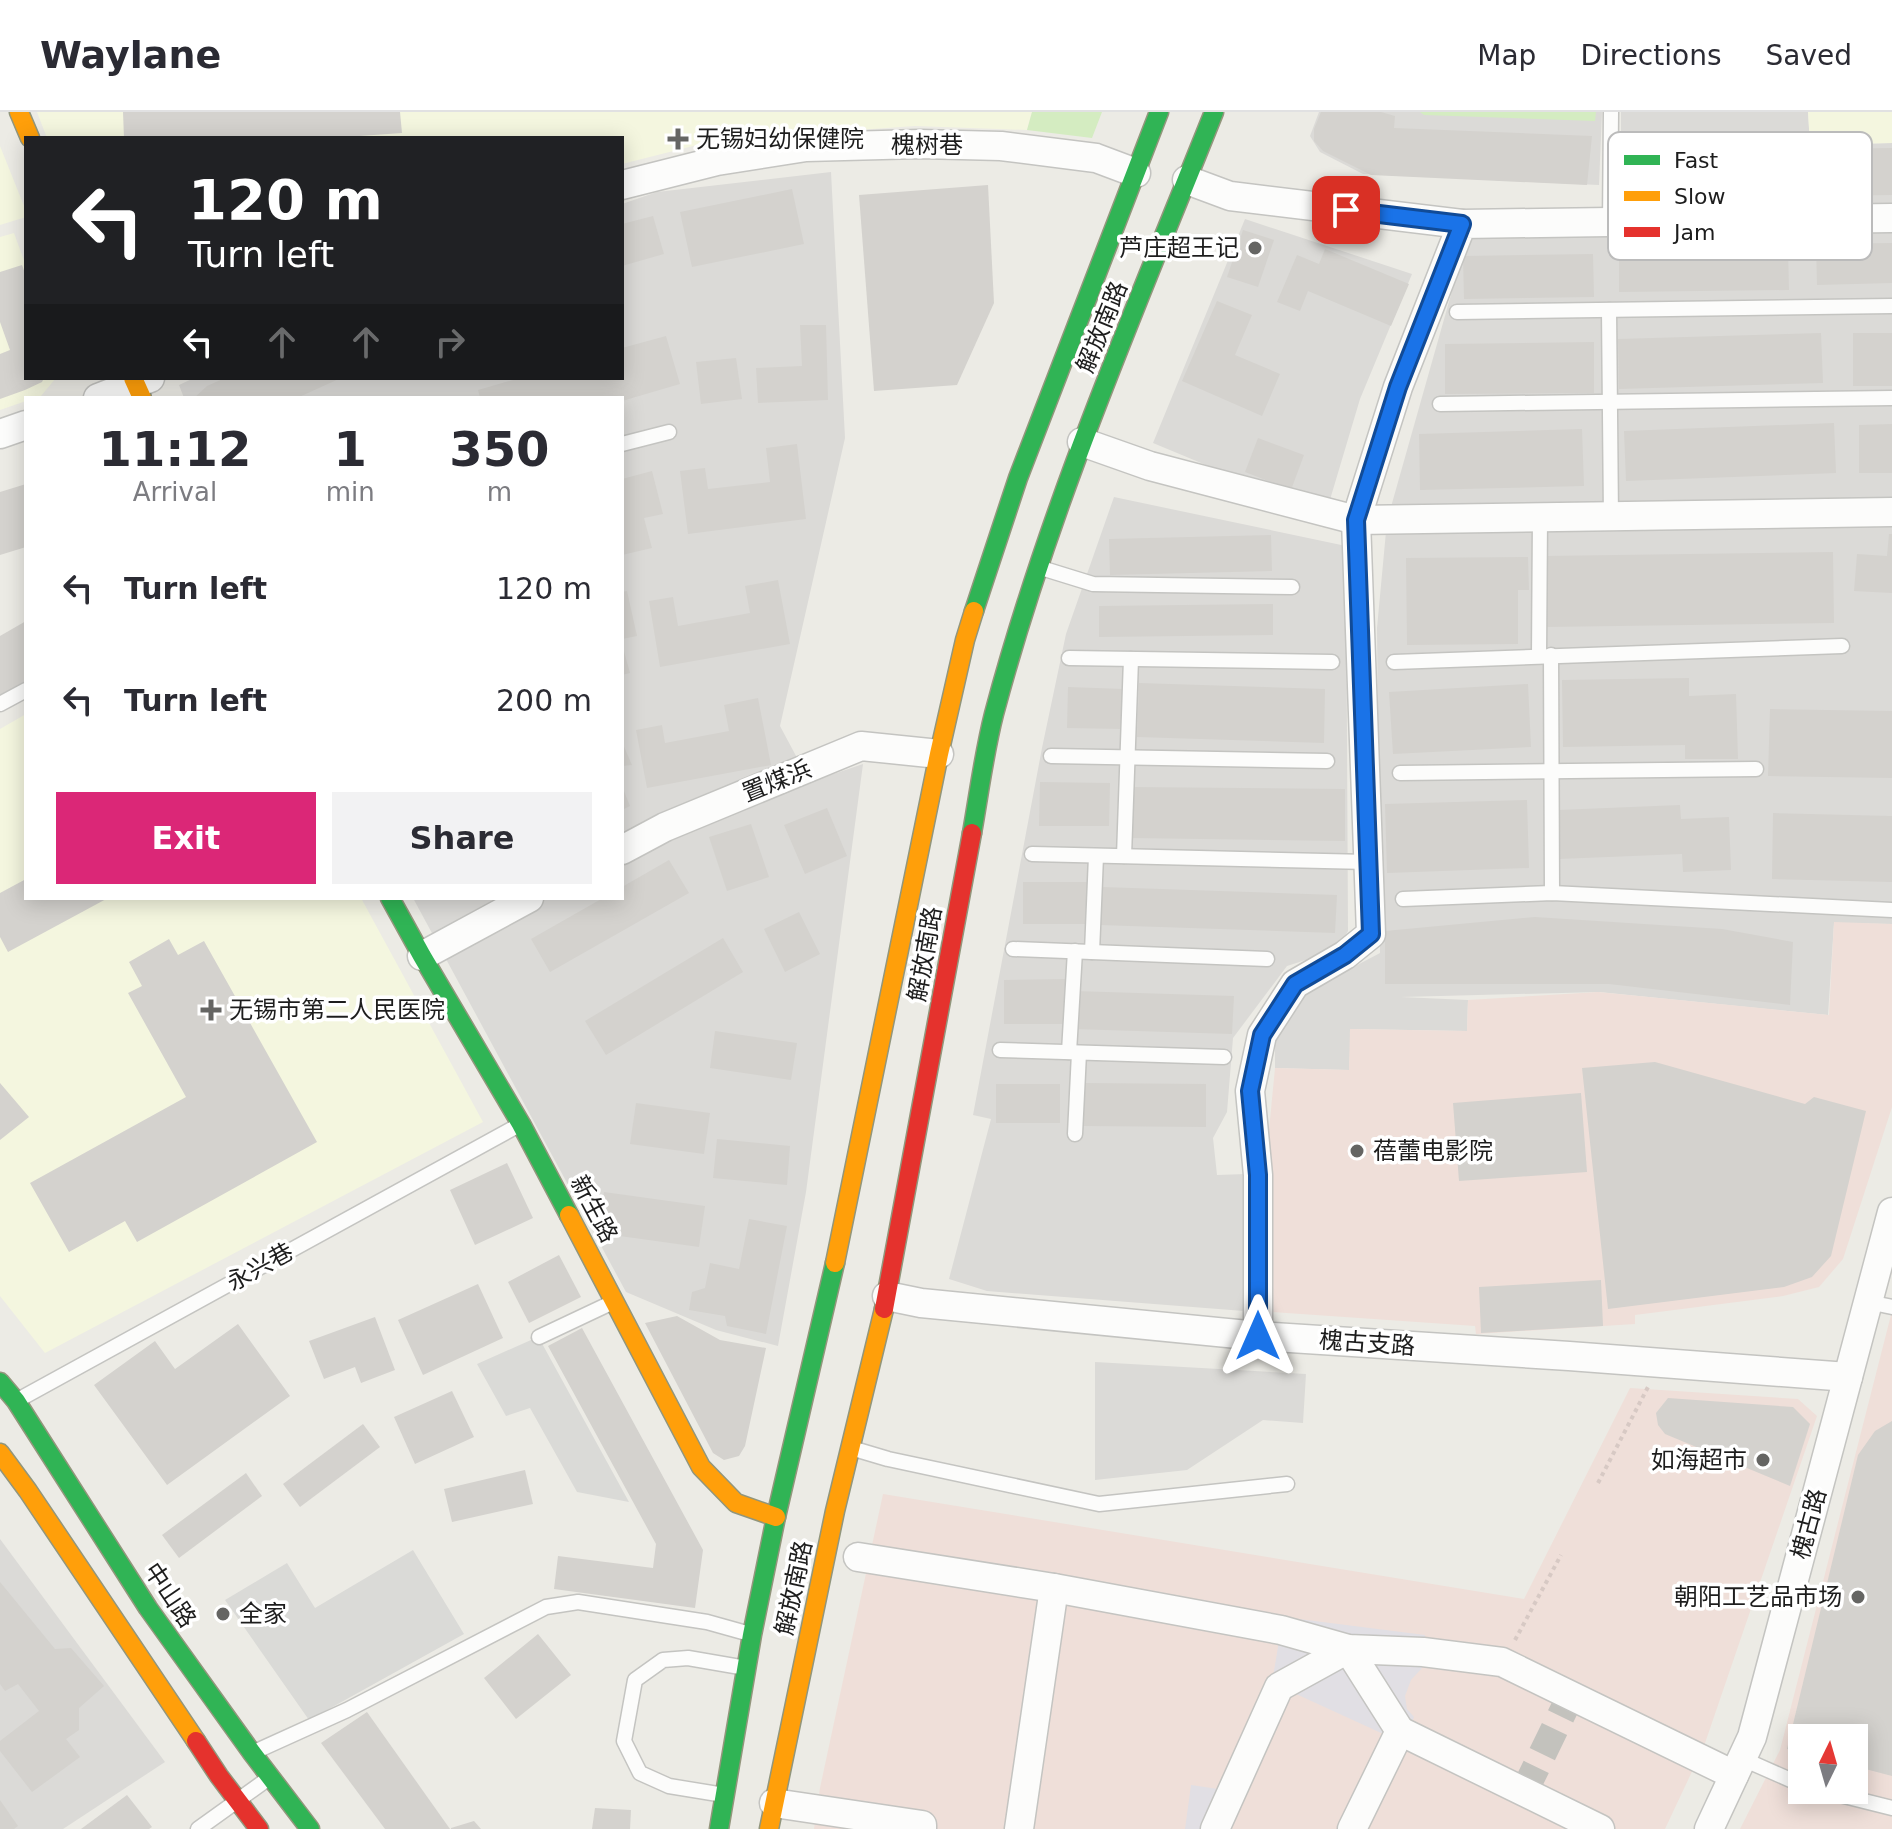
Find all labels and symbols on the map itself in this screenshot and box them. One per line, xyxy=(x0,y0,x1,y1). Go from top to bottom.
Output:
place label: 无锡妇幼保健院 xyxy=(696,125,864,153)
marker: 无锡妇幼保健院 xyxy=(667,128,689,150)
street label: 槐树巷 xyxy=(891,131,963,159)
legend xyxy=(1608,132,1872,260)
text: Fast xyxy=(1674,148,1719,173)
pin xyxy=(1312,176,1380,244)
text: Slow xyxy=(1674,184,1726,209)
text: Jam xyxy=(1672,220,1715,245)
place label: 芦庄超王记 xyxy=(1119,234,1239,262)
marker: 芦庄超王记 xyxy=(1246,239,1264,257)
street label: 解放南路 xyxy=(1071,277,1133,377)
street label: 置煤浜 xyxy=(738,755,816,807)
street label: 解放南路 xyxy=(903,904,947,1004)
place label: 无锡市第二人民医院 xyxy=(229,996,445,1024)
marker: 无锡市第二人民医院 xyxy=(200,999,222,1021)
place label: 蓓蕾电影院 xyxy=(1373,1137,1493,1165)
marker: 蓓蕾电影院 xyxy=(1348,1142,1366,1160)
street label: 新生路 xyxy=(565,1171,623,1247)
street label: 永兴巷 xyxy=(222,1237,298,1297)
position arrow xyxy=(1216,1294,1300,1378)
street label: 槐古支路 xyxy=(1318,1326,1416,1360)
place label: 如海超市 xyxy=(1651,1446,1747,1474)
marker: 如海超市 xyxy=(1754,1451,1772,1469)
street label: 槐古路 xyxy=(1786,1486,1832,1562)
street label: 解放南路 xyxy=(770,1538,818,1638)
street label: 中山路 xyxy=(138,1557,202,1633)
place label: 朝阳工艺品市场 xyxy=(1674,1583,1842,1611)
marker: 朝阳工艺品市场 xyxy=(1849,1588,1867,1606)
place label: 全家 xyxy=(239,1600,287,1628)
marker: 全家 xyxy=(214,1605,232,1623)
north arrow xyxy=(1788,1724,1868,1804)

